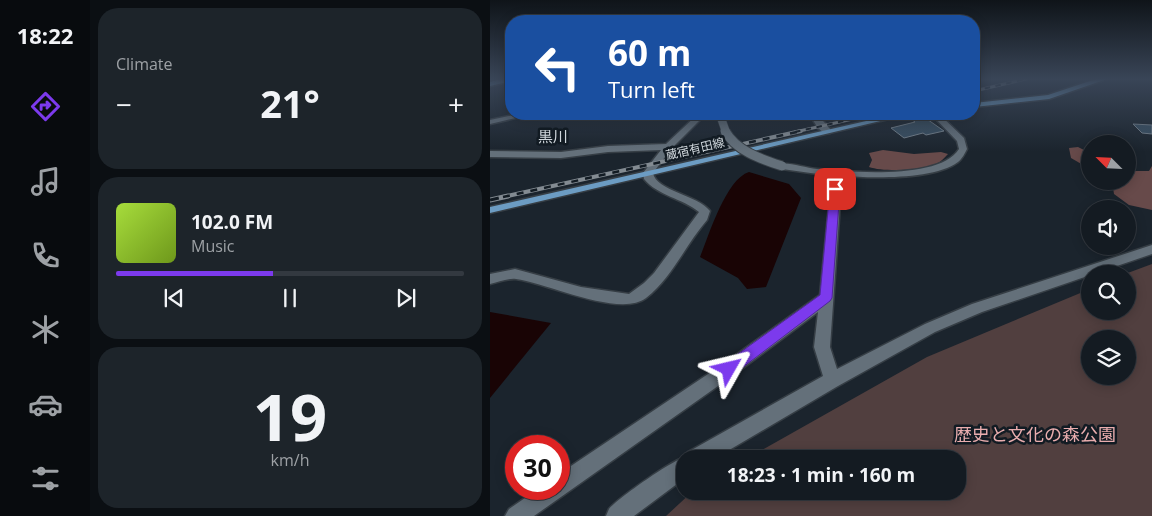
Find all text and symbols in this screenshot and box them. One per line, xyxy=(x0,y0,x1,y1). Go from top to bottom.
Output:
text: 18:22 xyxy=(17,20,73,50)
text: 60 m xyxy=(608,29,691,76)
icon: left xyxy=(525,35,590,100)
text: Climate xyxy=(116,53,173,75)
text: Turn left xyxy=(608,74,695,104)
text: 21° xyxy=(260,77,320,129)
text: − xyxy=(116,85,132,123)
text: + xyxy=(448,85,464,123)
icon: directions xyxy=(28,89,63,124)
district label: 黒川 xyxy=(538,126,568,146)
street label: 蔵宿有田線 xyxy=(664,133,726,164)
north arrow xyxy=(1081,135,1136,190)
map controls xyxy=(1081,135,1136,385)
icon: music xyxy=(28,164,63,199)
pin xyxy=(814,168,856,210)
icon: arrive xyxy=(821,175,849,203)
button: sound xyxy=(1081,200,1136,255)
text: 102.0 FM xyxy=(191,209,273,235)
text: Music xyxy=(191,235,235,257)
icon: phone xyxy=(28,238,63,273)
button: search xyxy=(1081,265,1136,320)
icon: previous xyxy=(160,284,188,312)
icon: pause xyxy=(276,284,304,312)
icon: next xyxy=(392,284,420,312)
icon: climate xyxy=(28,312,63,347)
button: layers xyxy=(1081,330,1136,385)
position arrow xyxy=(702,342,754,394)
text: 19 xyxy=(253,372,327,460)
icon: car xyxy=(28,387,63,422)
park label: 歴史と文化の森公園 xyxy=(954,422,1116,446)
speed limit sign: 30 xyxy=(505,435,570,500)
text: km/h xyxy=(271,449,309,471)
icon: filters xyxy=(28,461,63,496)
text: 18:23 · 1 min · 160 m xyxy=(727,462,915,488)

